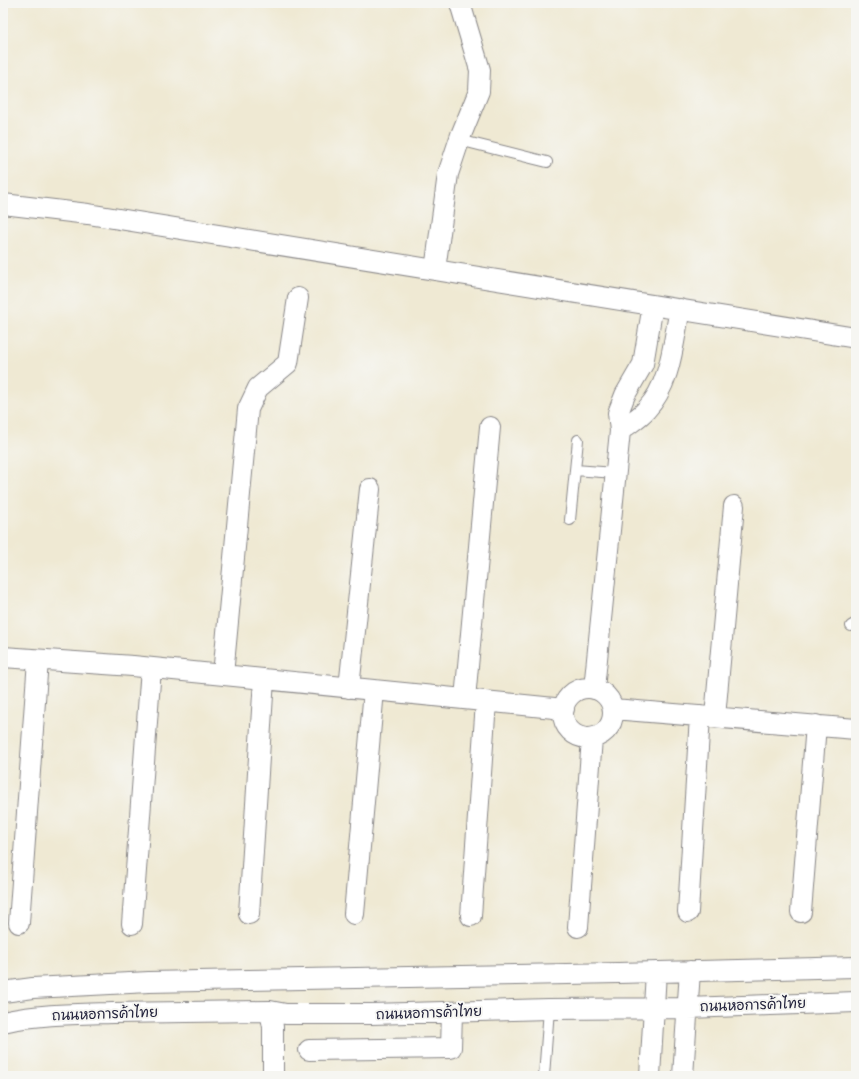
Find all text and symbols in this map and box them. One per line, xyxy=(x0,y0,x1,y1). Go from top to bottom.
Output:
street label: ถนนหอการค้าไทย xyxy=(700,994,806,1015)
street label: ถนนหอการค้าไทย xyxy=(376,1002,482,1023)
street label: ถนนหอการค้าไทย xyxy=(52,1003,158,1024)

